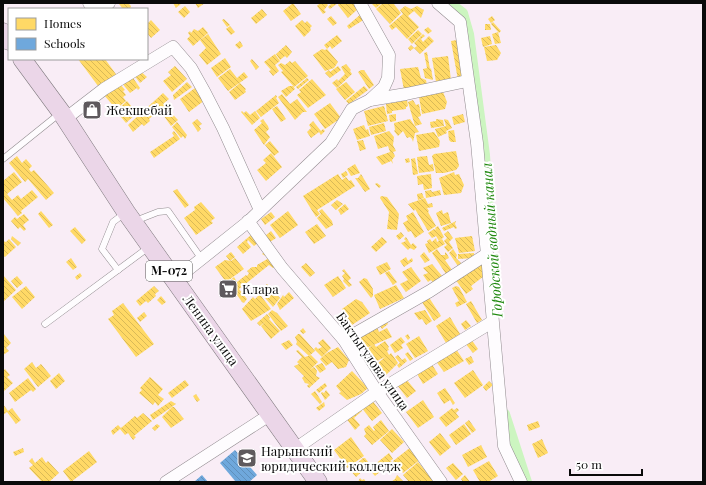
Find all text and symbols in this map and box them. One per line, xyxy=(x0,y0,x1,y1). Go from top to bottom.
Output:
legend xyxy=(8,8,148,60)
text: Homes xyxy=(44,15,82,31)
text: Schools xyxy=(44,35,85,51)
shop icon: Жекшебай xyxy=(81,99,103,121)
place label: Жекшебай xyxy=(106,101,172,118)
water label: Городской водный канал xyxy=(477,162,506,319)
road number: М-072 xyxy=(146,261,192,281)
supermarket icon: Клара xyxy=(217,278,239,300)
place label: Клара xyxy=(242,280,279,297)
street label: Ленина улица xyxy=(179,290,243,369)
street label: Бактыгулова улица xyxy=(333,308,414,414)
place label: Нарынский юридический колледж xyxy=(261,442,401,474)
school or university icon: Нарынский юридический колледж xyxy=(236,447,258,469)
scale bar xyxy=(570,451,642,477)
text: 50 m xyxy=(576,456,602,472)

